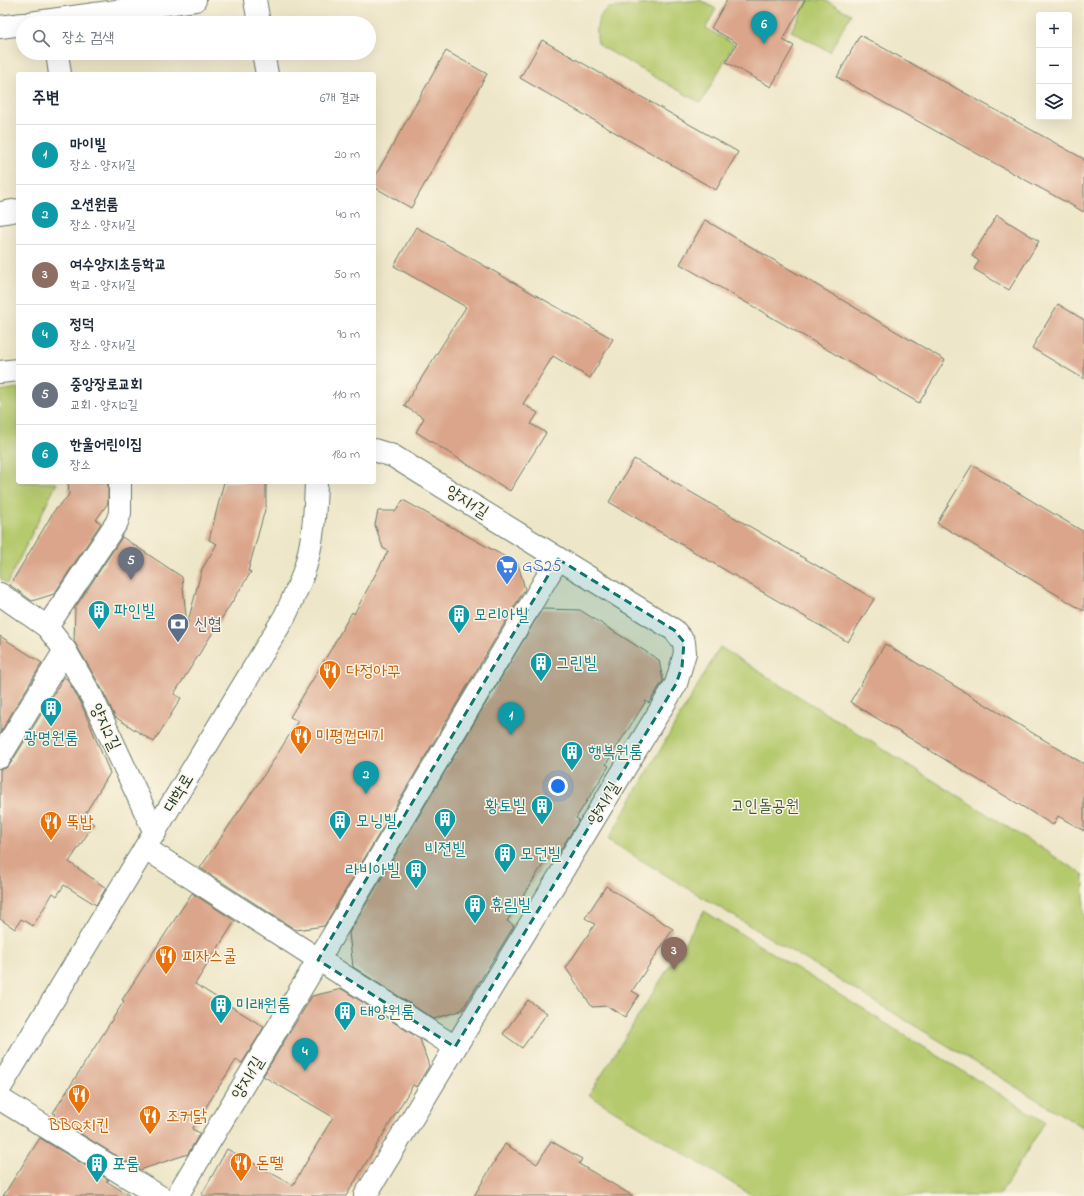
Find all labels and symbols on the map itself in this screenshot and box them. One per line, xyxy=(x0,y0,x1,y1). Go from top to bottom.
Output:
pin: 6 xyxy=(751,11,777,44)
street label: 양지1길 xyxy=(441,479,494,525)
pin: 5 xyxy=(118,547,144,580)
supermarket icon: GS25 xyxy=(494,553,520,586)
place label: GS25 xyxy=(522,554,562,579)
building icon: 파인빌 xyxy=(86,598,112,631)
place label: 파인빌 xyxy=(114,599,155,624)
building icon: 모리아빌 xyxy=(446,602,472,635)
place label: 모리아빌 xyxy=(474,603,529,628)
bank icon: 신협 xyxy=(165,611,191,644)
place label: 신협 xyxy=(194,612,221,637)
building icon: 그린빌 xyxy=(528,650,554,683)
place label: 그린빌 xyxy=(556,651,597,676)
restaurant icon: 다정아꾸 xyxy=(317,658,343,691)
place label: 다정아꾸 xyxy=(346,659,401,684)
building icon: 광명원룸 xyxy=(38,695,64,728)
street label: 양지2길 xyxy=(83,699,127,755)
pin: 1 xyxy=(498,702,524,735)
restaurant icon: 미평껍데기 xyxy=(288,723,314,756)
place label: 미평껍데기 xyxy=(316,724,384,749)
place label: 광명원룸 xyxy=(24,726,78,751)
building icon: 행복원룸 xyxy=(559,739,585,772)
place label: 행복원룸 xyxy=(588,740,643,765)
pin: 2 xyxy=(353,761,379,794)
street label: 대학로 xyxy=(158,769,200,817)
your location xyxy=(548,776,568,796)
street label: 양지1길 xyxy=(581,776,627,829)
building icon: 황토빌 xyxy=(529,793,555,826)
place label: 황토빌 xyxy=(485,794,526,819)
park label: 고인돌공원 xyxy=(731,794,799,819)
building icon: 비젼빌 xyxy=(432,806,458,839)
building icon: 모닝빌 xyxy=(327,808,353,841)
restaurant icon: 뚝밥 xyxy=(38,809,64,842)
place label: 모닝빌 xyxy=(356,809,397,834)
place label: 뚝밥 xyxy=(66,810,94,835)
place label: 비젼빌 xyxy=(424,837,466,862)
building icon: 모던빌 xyxy=(492,841,518,874)
place label: 모던빌 xyxy=(520,842,561,867)
building icon: 라비아빌 xyxy=(403,857,429,890)
place label: 라비아빌 xyxy=(345,858,400,883)
building icon: 휴림빌 xyxy=(462,892,488,925)
place label: 휴림빌 xyxy=(490,893,531,918)
pin: 3 xyxy=(661,937,687,970)
restaurant icon: 피자스쿨 xyxy=(153,943,179,976)
place label: 피자스쿨 xyxy=(182,944,237,969)
building icon: 미래원룸 xyxy=(208,992,234,1025)
place label: 미래원룸 xyxy=(236,993,291,1018)
building icon: 태양원룸 xyxy=(332,999,358,1032)
place label: 태양원룸 xyxy=(360,1000,415,1025)
pin: 4 xyxy=(292,1038,318,1071)
street label: 양지1길 xyxy=(225,1051,271,1104)
restaurant icon: BBQ치킨 xyxy=(66,1082,92,1115)
restaurant icon: 조커닭 xyxy=(137,1103,163,1136)
place label: 조커닭 xyxy=(166,1104,207,1129)
place label: BBQ치킨 xyxy=(47,1113,110,1138)
restaurant icon: 돈뗄 xyxy=(228,1150,254,1183)
building icon: 포룸 xyxy=(84,1151,110,1184)
place label: 돈뗄 xyxy=(256,1151,284,1176)
place label: 포룸 xyxy=(112,1152,139,1177)

